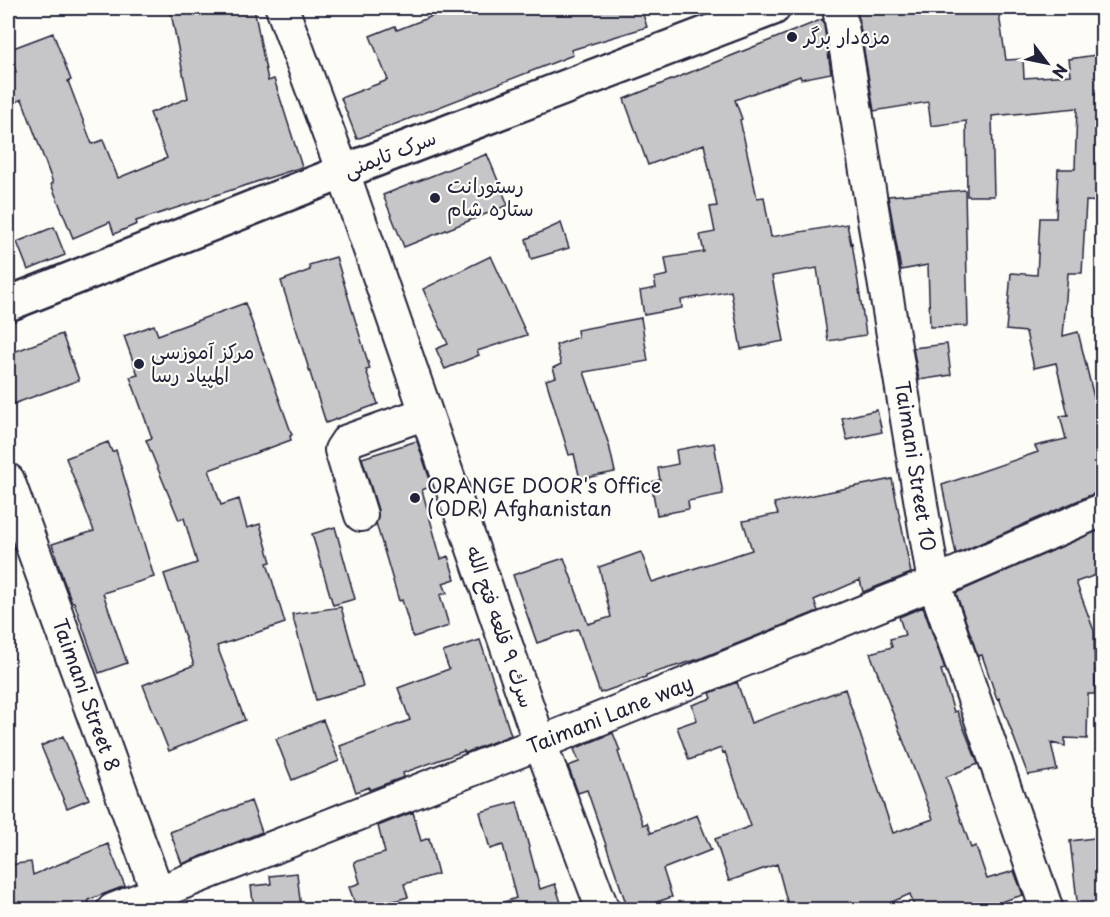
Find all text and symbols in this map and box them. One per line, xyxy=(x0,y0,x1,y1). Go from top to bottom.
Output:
place label: مزه‌دار برگر xyxy=(802,21,890,51)
marker: مزه‌دار برگر xyxy=(785,30,799,44)
north arrow xyxy=(1017,33,1077,93)
text: N xyxy=(1047,60,1074,83)
street label: سرک تایمنی xyxy=(339,122,440,184)
place label: رستورانت ستاره شام xyxy=(447,170,534,224)
marker: رستورانت ستاره شام xyxy=(428,191,442,205)
place label: مرکز آموزسی المپیاد رسا xyxy=(151,336,254,389)
marker: مرکز آموزسی المپیاد رسا xyxy=(132,357,146,371)
street label: Taimani Street 10 xyxy=(888,379,944,553)
place label: ORANGE DOOR's Office (ODR) Afghanistan xyxy=(427,470,661,523)
marker: ORANGE DOOR's Office (ODR) Afghanistan xyxy=(408,491,422,505)
street label: سرك ٩ قلعه فتح الله xyxy=(459,542,543,712)
street label: Taimani Street 8 xyxy=(45,614,129,775)
street label: Taimani Lane way xyxy=(522,667,697,761)

